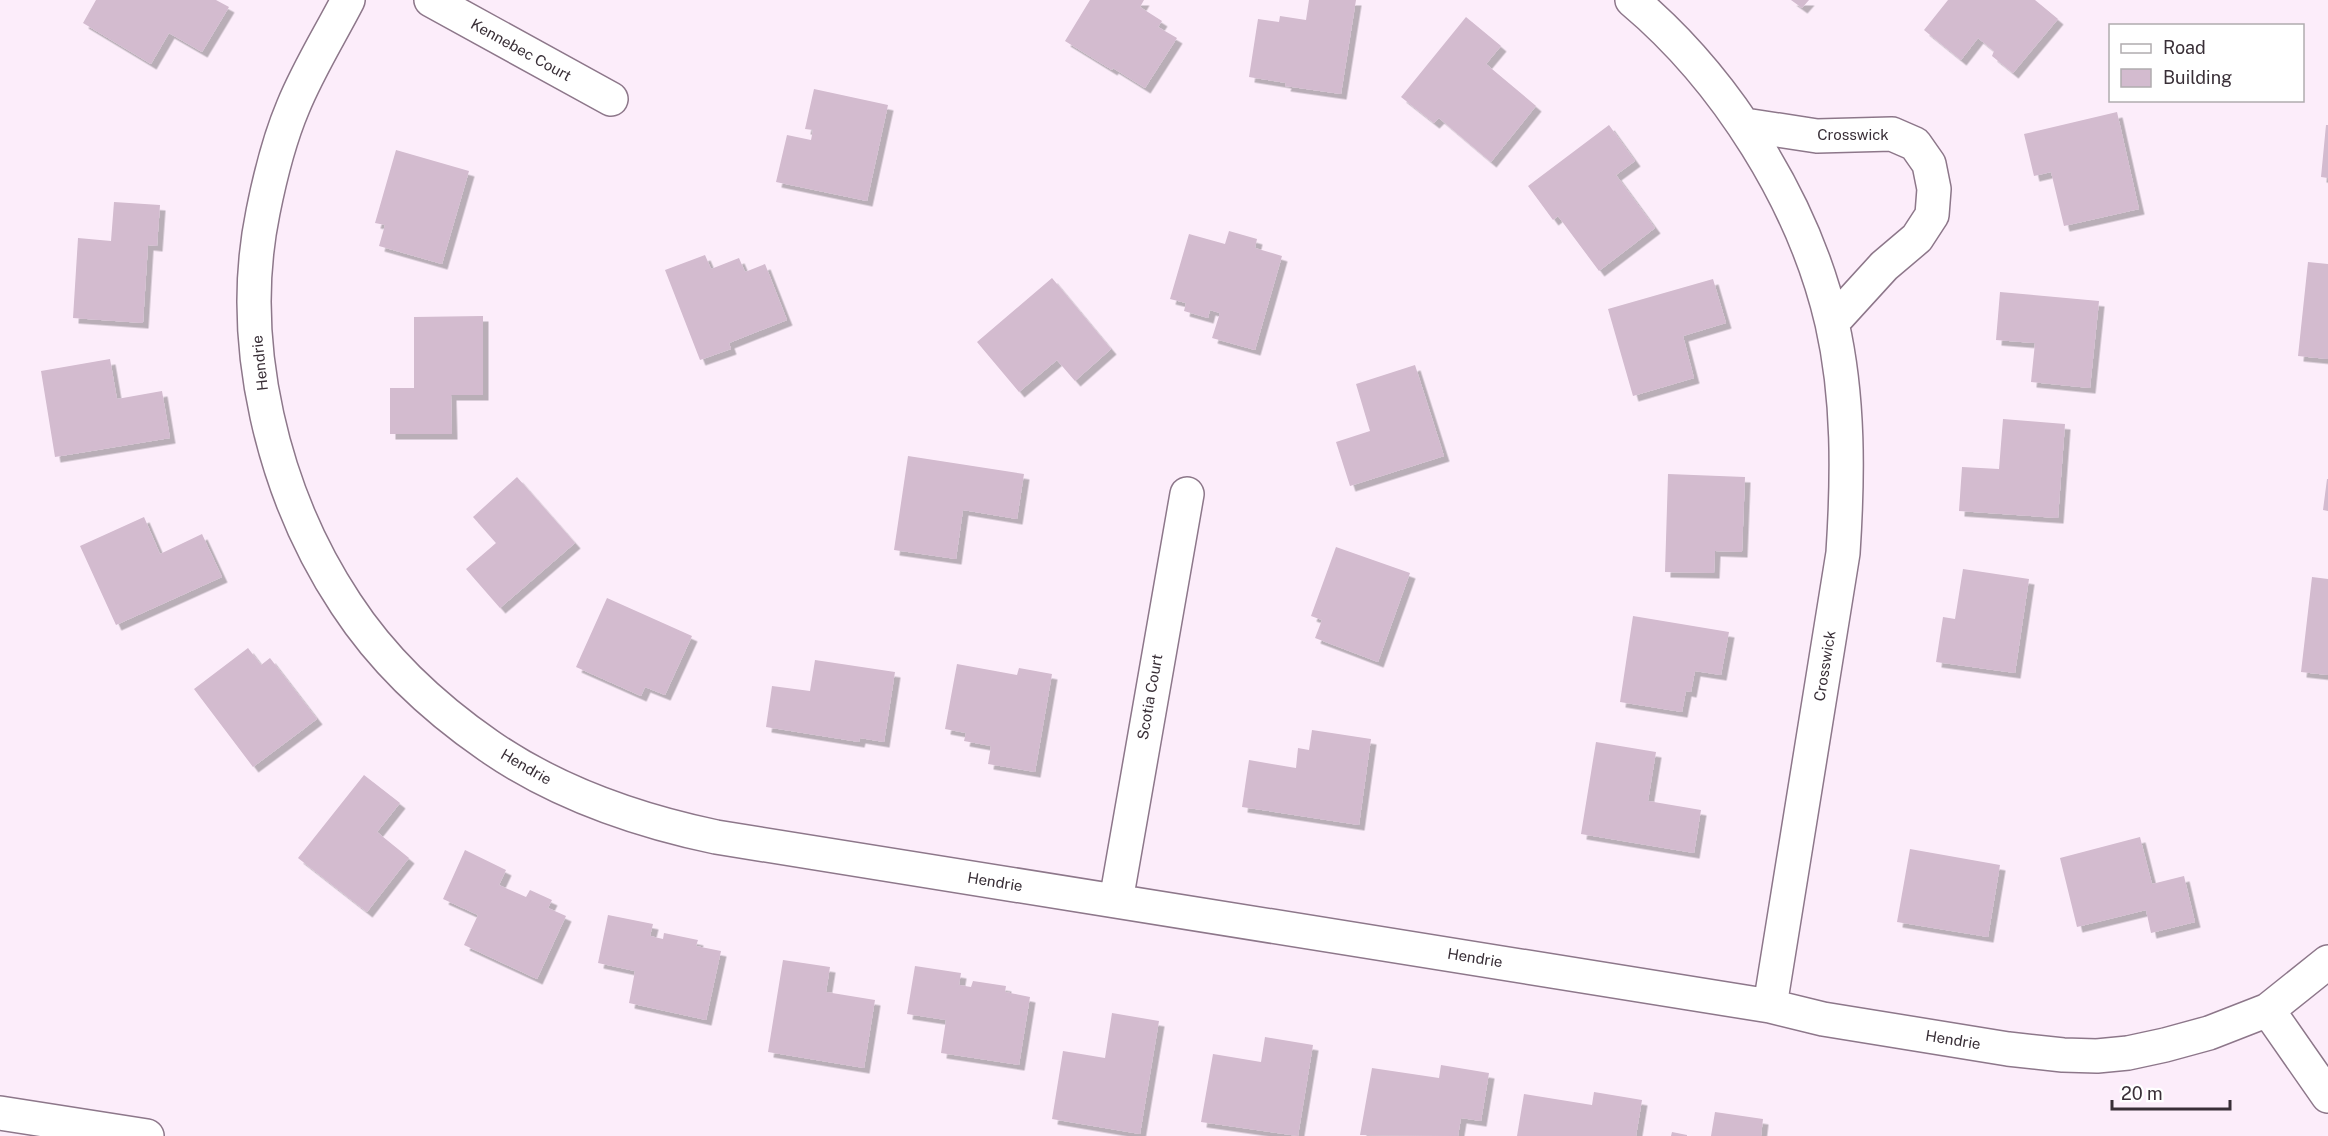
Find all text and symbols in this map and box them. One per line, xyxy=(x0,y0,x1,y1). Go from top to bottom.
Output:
street label: Kennebec Court xyxy=(468,15,575,84)
legend xyxy=(2109,24,2304,102)
text: Road xyxy=(2163,37,2206,58)
text: Building xyxy=(2163,67,2232,88)
street label: Crosswick xyxy=(1817,126,1889,143)
street label: Hendrie xyxy=(248,334,271,392)
street label: Crosswick xyxy=(1811,629,1838,703)
street label: Scotia Court xyxy=(1134,653,1165,741)
street label: Hendrie xyxy=(498,745,555,788)
street label: Hendrie xyxy=(966,869,1024,894)
street label: Hendrie xyxy=(1446,945,1504,970)
street label: Hendrie xyxy=(1924,1027,1982,1052)
scale bar xyxy=(2112,1073,2230,1111)
text: 20 m xyxy=(2121,1083,2163,1104)

